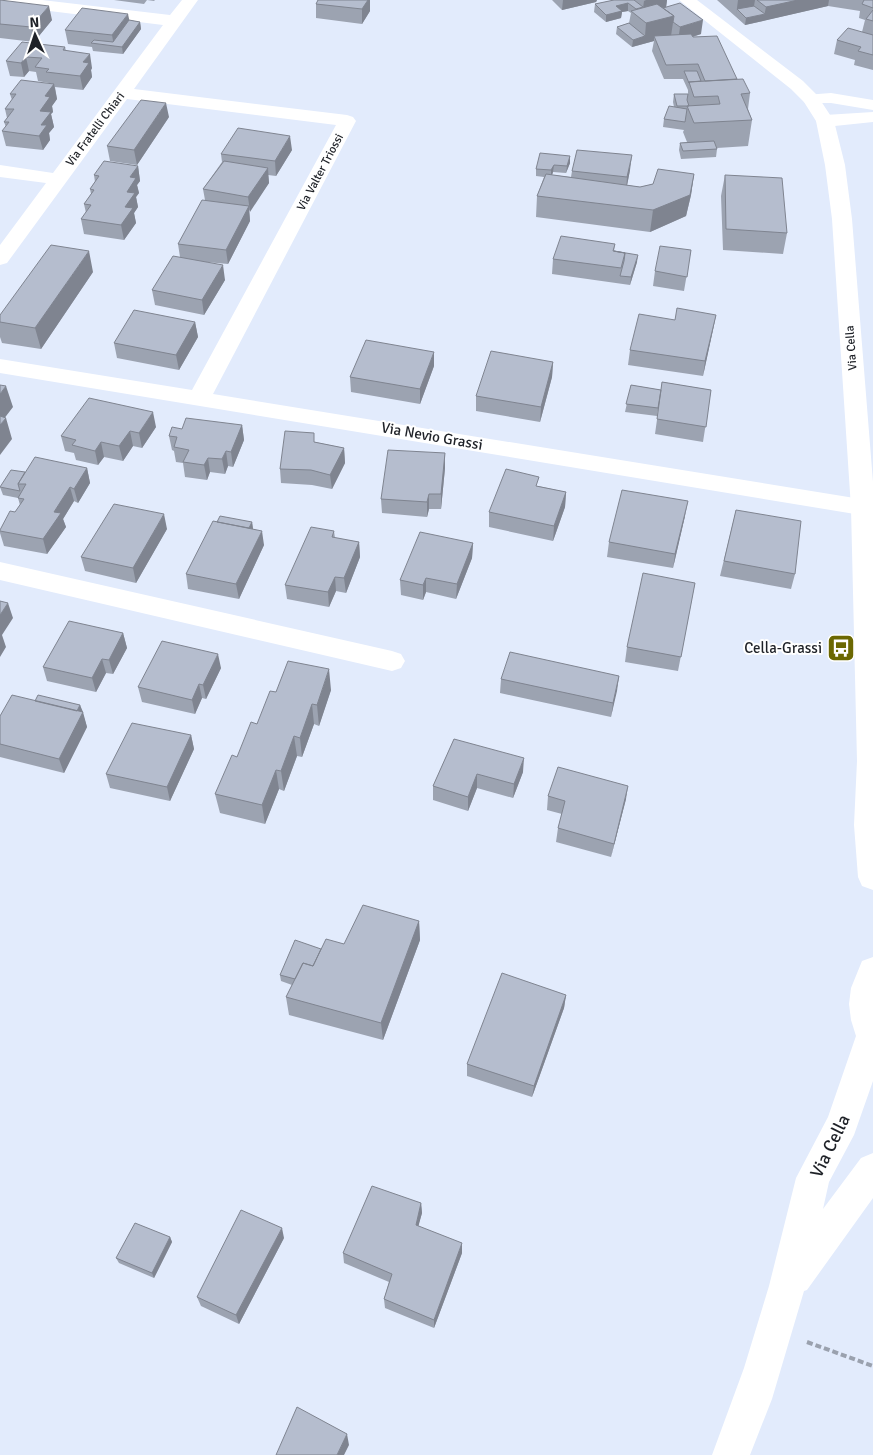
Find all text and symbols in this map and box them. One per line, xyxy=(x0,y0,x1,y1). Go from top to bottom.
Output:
north arrow xyxy=(10,10,60,60)
text: N xyxy=(29,14,40,31)
street label: Via Fratelli Chiari xyxy=(63,89,128,169)
street label: Via Valter Triossi xyxy=(294,131,347,213)
street label: Via Cella xyxy=(842,325,861,371)
street label: Via Nevio Grassi xyxy=(380,418,484,454)
bus stop icon: Cella-Grassi xyxy=(826,633,856,663)
place label: Cella-Grassi xyxy=(744,639,822,657)
street label: Via Cella xyxy=(805,1111,855,1181)

